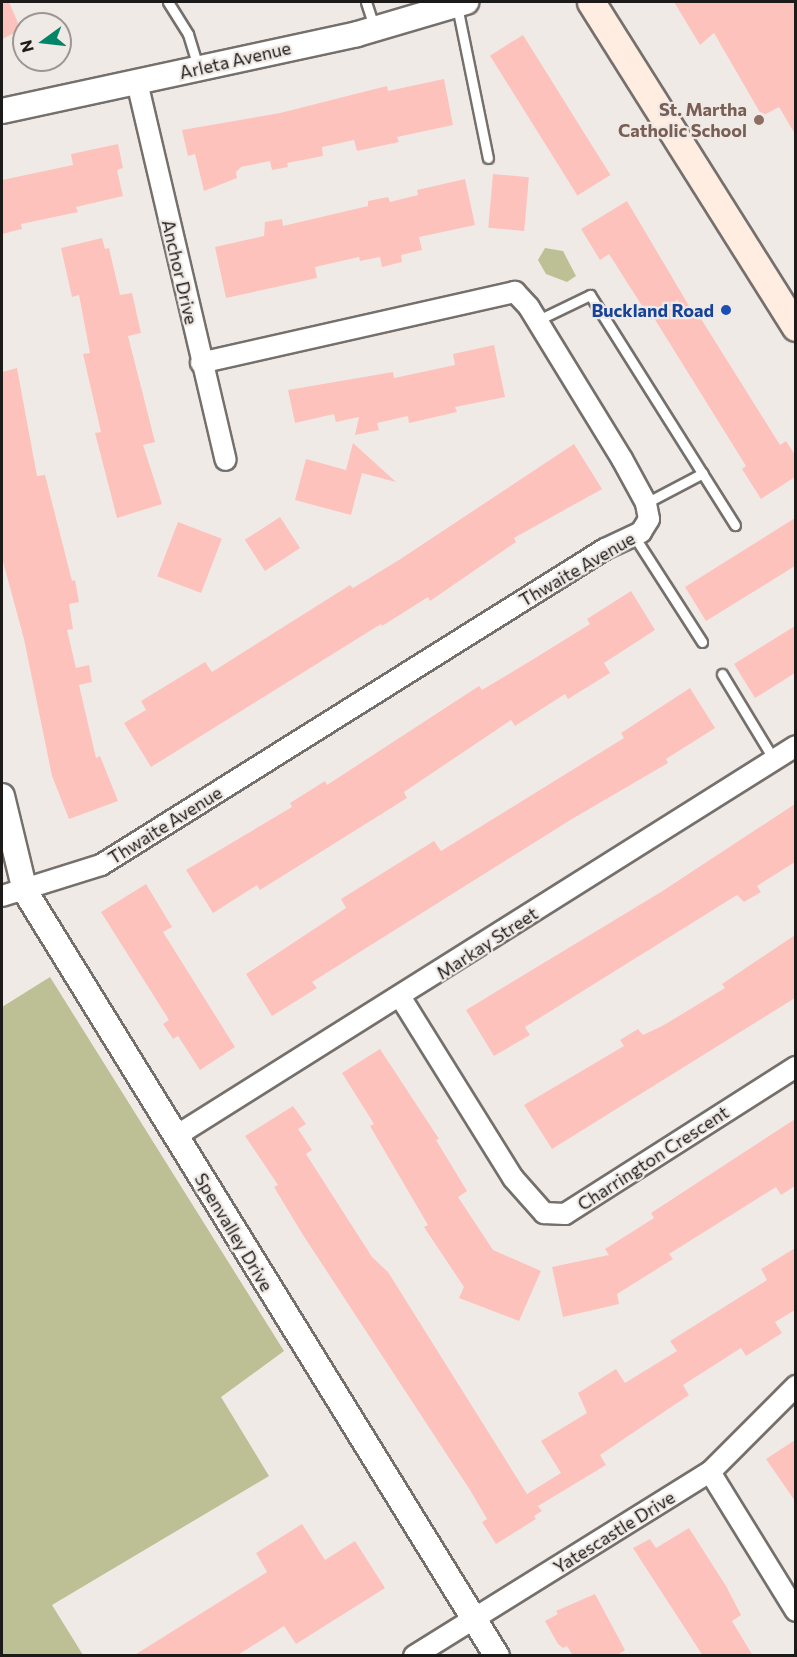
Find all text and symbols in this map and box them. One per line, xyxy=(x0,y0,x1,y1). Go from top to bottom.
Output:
north arrow xyxy=(12,12,72,72)
street label: Arleta Avenue xyxy=(177,37,293,83)
text: N xyxy=(15,38,37,55)
place label: St. Martha Catholic School xyxy=(618,99,747,142)
marker: St. Martha Catholic School xyxy=(752,113,766,127)
street label: Anchor Drive xyxy=(157,218,203,326)
place label: Buckland Road xyxy=(591,299,714,321)
marker: Buckland Road xyxy=(719,303,733,317)
street label: Thwaite Avenue xyxy=(515,527,639,611)
street label: Thwaite Avenue xyxy=(104,781,226,869)
street label: Markay Street xyxy=(432,902,542,984)
street label: Charrington Crescent xyxy=(573,1101,733,1215)
street label: Spenvalley Drive xyxy=(190,1169,278,1295)
street label: Yatescastle Drive xyxy=(549,1486,679,1578)

